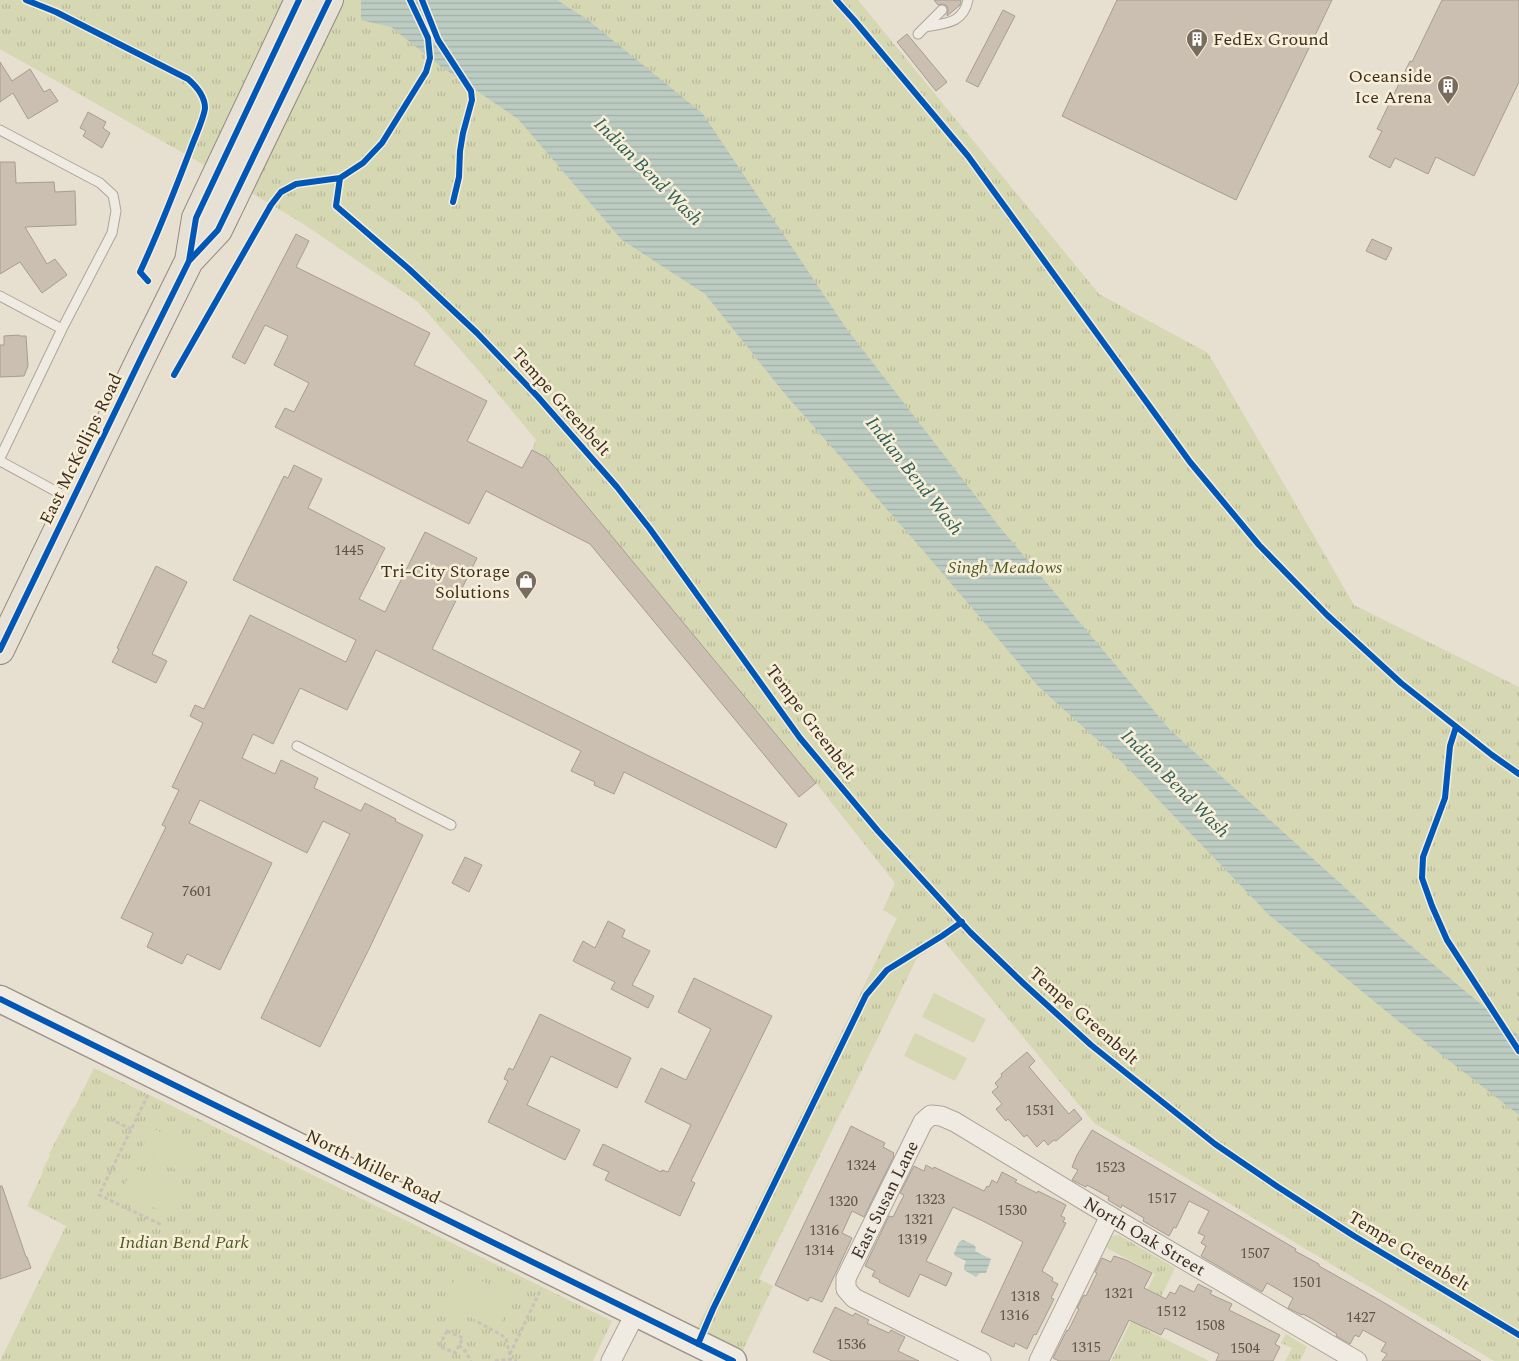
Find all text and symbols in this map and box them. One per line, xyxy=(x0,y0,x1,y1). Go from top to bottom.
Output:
place label: FedEx Ground xyxy=(1213,26,1329,53)
building icon: FedEx Ground xyxy=(1185,27,1209,58)
place label: Oceanside Ice Arena xyxy=(1349,63,1432,111)
building icon: Oceanside Ice Arena xyxy=(1436,74,1460,105)
water label: Indian Bend Wash xyxy=(587,111,709,233)
street label: Tempe Greenbelt xyxy=(505,342,617,462)
street label: East McKellips Road xyxy=(33,369,129,529)
water label: Indian Bend Wash xyxy=(858,410,970,542)
house number: 1445 xyxy=(334,539,364,562)
park label: Singh Meadows xyxy=(948,554,1063,581)
place label: Tri-City Storage Solutions xyxy=(380,558,510,606)
shop icon: Tri-City Storage Solutions xyxy=(514,569,538,600)
street label: Tempe Greenbelt xyxy=(759,659,863,785)
water label: Indian Bend Wash xyxy=(1114,723,1236,845)
house number: 7601 xyxy=(182,880,212,903)
street label: Tempe Greenbelt xyxy=(1023,960,1145,1072)
house number: 1531 xyxy=(1025,1099,1055,1122)
street label: North Miller Road xyxy=(301,1123,445,1211)
street label: East Susan Lane xyxy=(844,1136,925,1264)
house number: 1324 xyxy=(846,1154,876,1177)
house number: 1523 xyxy=(1095,1156,1125,1179)
house number: 1517 xyxy=(1147,1187,1177,1210)
house number: 1323 xyxy=(915,1188,945,1211)
house number: 1320 xyxy=(828,1190,858,1213)
street label: North Oak Street xyxy=(1078,1190,1211,1283)
house number: 1530 xyxy=(997,1199,1027,1222)
street label: Tempe Greenbelt xyxy=(1343,1204,1475,1298)
house number: 1321 xyxy=(904,1208,934,1231)
house number: 1316 xyxy=(809,1219,839,1242)
house number: 1319 xyxy=(897,1228,927,1251)
park label: Indian Bend Park xyxy=(119,1229,249,1256)
house number: 1314 xyxy=(804,1239,834,1262)
house number: 1507 xyxy=(1240,1242,1270,1265)
house number: 1501 xyxy=(1292,1271,1322,1294)
house number: 1321 xyxy=(1104,1282,1134,1305)
house number: 1318 xyxy=(1010,1285,1040,1308)
house number: 1512 xyxy=(1156,1300,1186,1323)
house number: 1316 xyxy=(999,1304,1029,1327)
house number: 1427 xyxy=(1346,1306,1376,1329)
house number: 1508 xyxy=(1195,1314,1225,1337)
house number: 1536 xyxy=(836,1333,866,1356)
house number: 1315 xyxy=(1071,1336,1101,1359)
house number: 1504 xyxy=(1230,1337,1260,1360)

